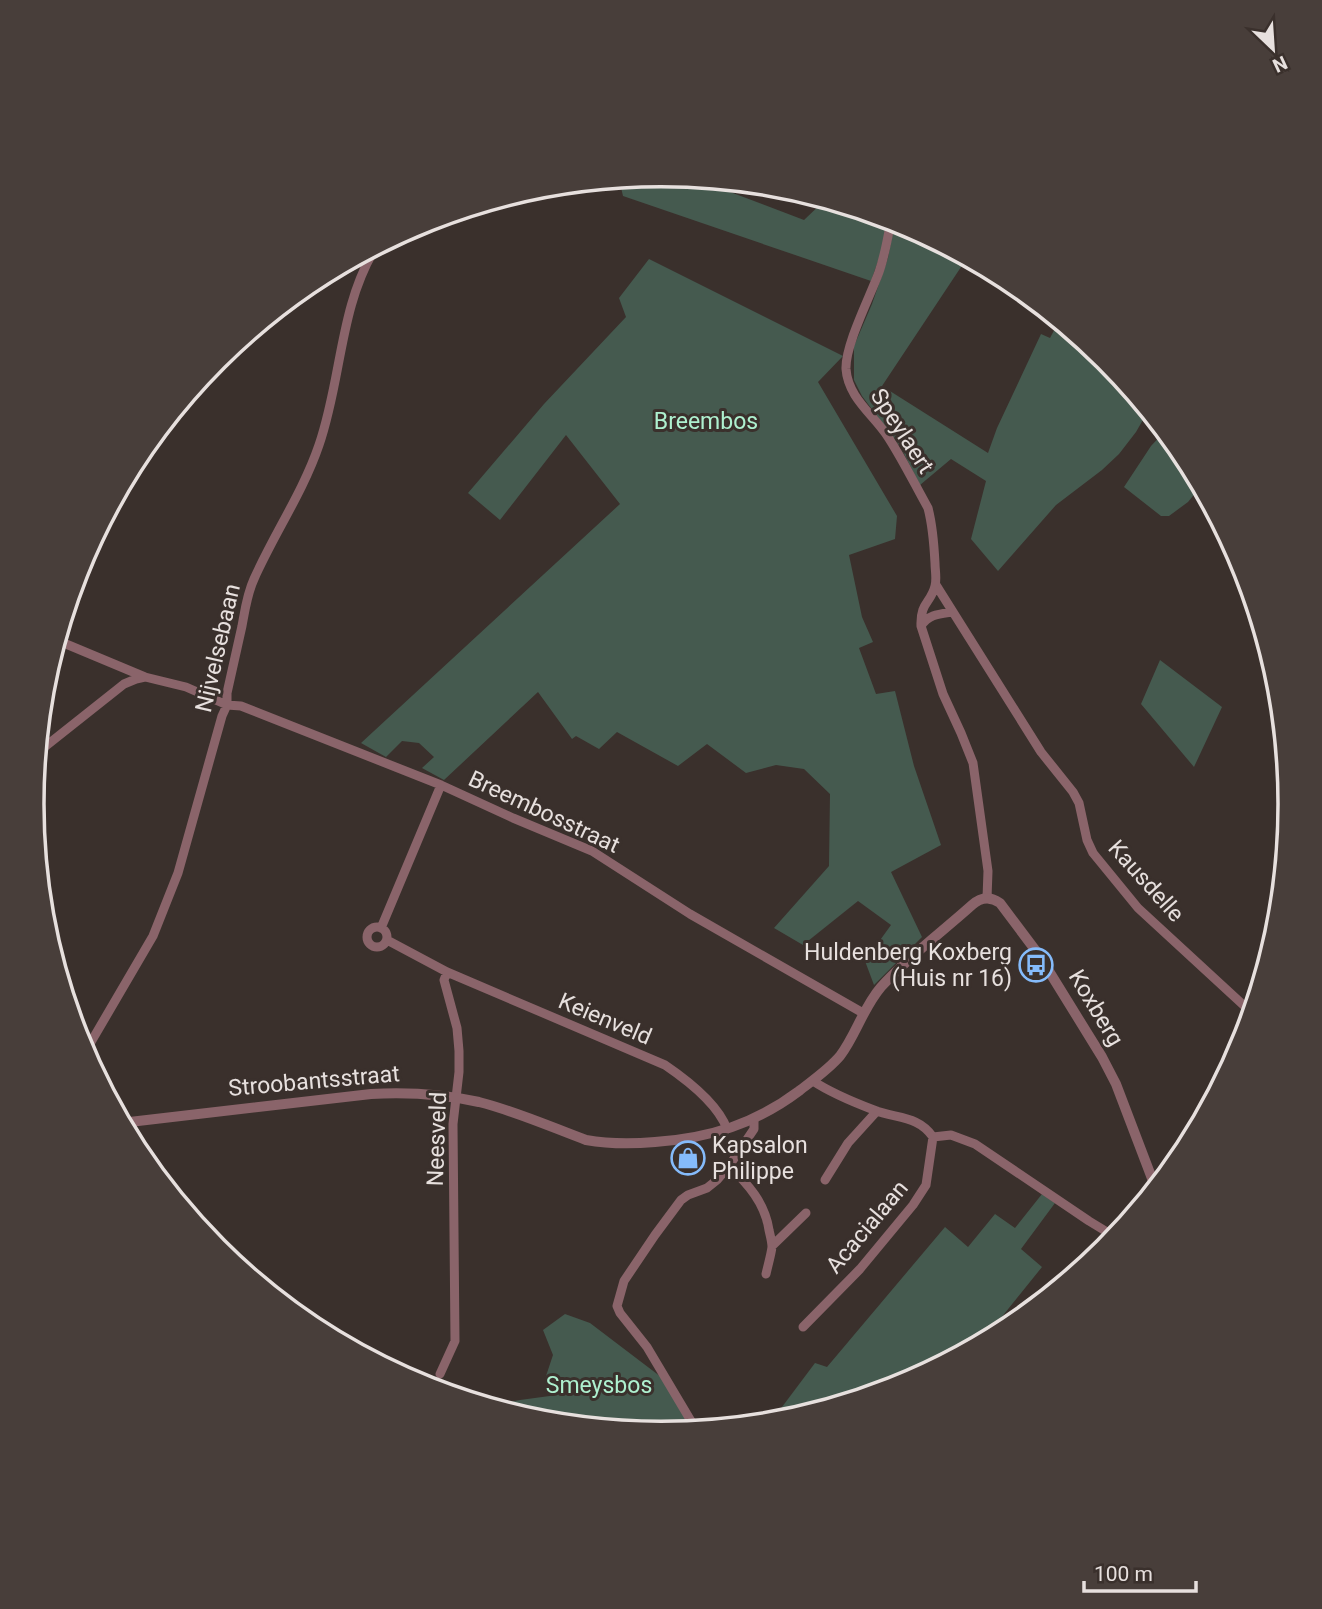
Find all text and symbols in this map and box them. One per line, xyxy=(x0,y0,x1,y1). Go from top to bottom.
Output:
north arrow xyxy=(1238,14,1308,84)
text: N xyxy=(1269,51,1291,77)
street label: Speylaert xyxy=(865,384,939,478)
park label: Breembos xyxy=(654,408,758,435)
street label: Nijvelsebaan xyxy=(190,581,246,715)
street label: Breembosstraat xyxy=(464,765,624,859)
street label: Kausdelle xyxy=(1102,835,1190,927)
place label: Huldenberg Koxberg (Huis nr 16) xyxy=(804,939,1012,992)
bus stop icon: Huldenberg Koxberg (Huis nr 16) xyxy=(1017,946,1055,984)
street label: Koxberg xyxy=(1063,965,1129,1051)
street label: Keienveld xyxy=(554,987,656,1051)
street label: Stroobantsstraat xyxy=(227,1060,401,1102)
street label: Neesveld xyxy=(422,1091,452,1187)
place label: Kapsalon Philippe xyxy=(712,1132,808,1185)
shop icon: Kapsalon Philippe xyxy=(669,1139,707,1177)
street label: Acacialaan xyxy=(820,1175,914,1279)
park label: Smeysbos xyxy=(546,1372,652,1399)
scale bar xyxy=(1084,1550,1196,1594)
text: 100 m xyxy=(1094,1562,1153,1586)

